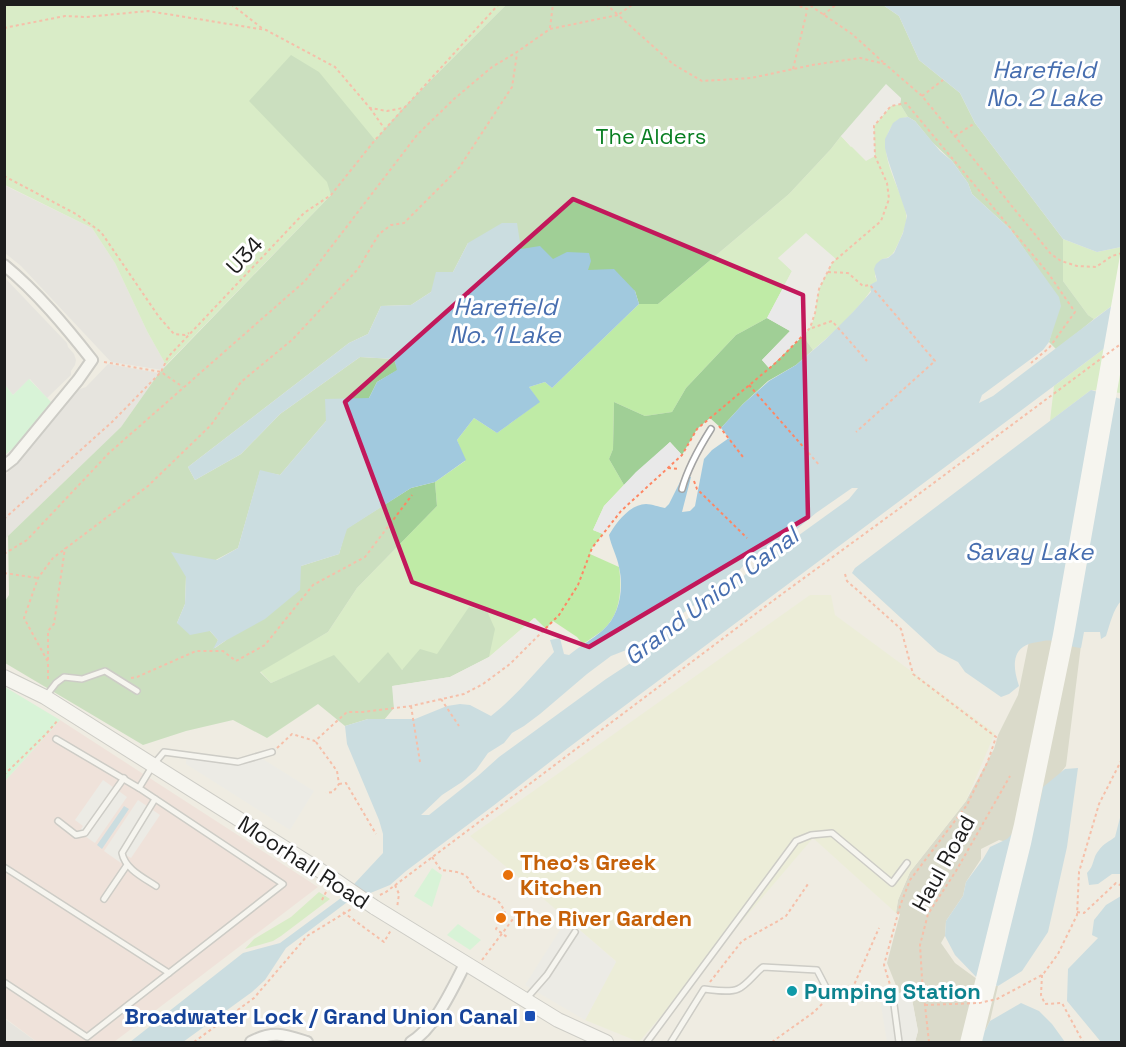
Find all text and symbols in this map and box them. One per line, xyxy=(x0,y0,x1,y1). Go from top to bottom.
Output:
water label: Harefield No. 2 Lake xyxy=(986,54,1103,113)
park label: The Alders xyxy=(596,122,706,150)
street label: U34 xyxy=(220,230,269,280)
water label: Harefield No. 1 Lake xyxy=(449,291,562,350)
water label: Grand Union Canal xyxy=(618,518,807,672)
water label: Savay Lake xyxy=(965,536,1094,567)
street label: Moorhall Road xyxy=(233,809,375,915)
street label: Haul Road xyxy=(905,810,981,916)
place label: Theo's Greek Kitchen xyxy=(520,848,657,901)
marker: Theo's Greek Kitchen xyxy=(501,868,515,882)
place label: The River Garden xyxy=(513,904,692,932)
marker: The River Garden xyxy=(494,911,508,925)
place label: Pumping Station xyxy=(804,977,981,1005)
marker: Pumping Station xyxy=(785,984,799,998)
place label: Broadwater Lock / Grand Union Canal xyxy=(124,1002,518,1030)
marker: Broadwater Lock / Grand Union Canal xyxy=(523,1009,537,1023)

